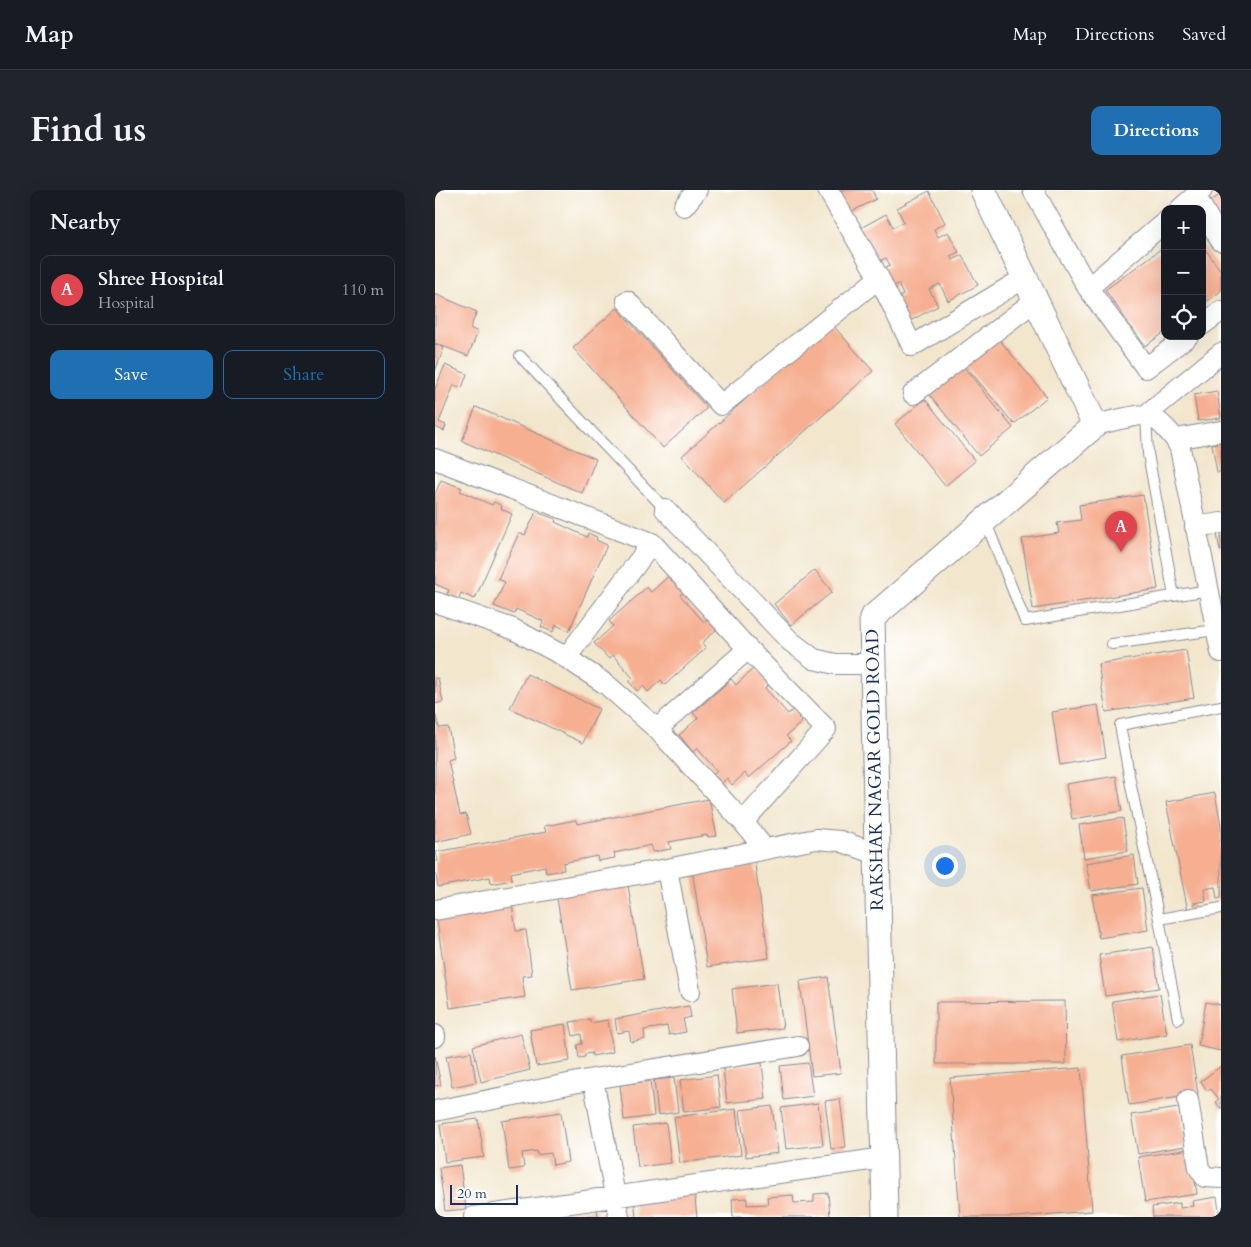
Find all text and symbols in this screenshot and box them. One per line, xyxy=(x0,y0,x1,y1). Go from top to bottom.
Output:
text: Map xyxy=(25,18,74,51)
text: Map xyxy=(1013,22,1047,47)
text: Directions xyxy=(1075,22,1154,47)
text: Saved xyxy=(1182,22,1226,47)
text: Find us xyxy=(30,106,146,154)
button: Directions xyxy=(1091,106,1221,155)
map controls xyxy=(1161,205,1206,340)
button: + xyxy=(1161,205,1206,250)
text: Nearby xyxy=(50,208,121,237)
button: − xyxy=(1161,250,1206,295)
text: Shree Hospital xyxy=(98,266,224,292)
text: A xyxy=(61,279,73,301)
text: 110 m xyxy=(342,279,384,301)
text: Hospital xyxy=(98,292,154,314)
button: locate xyxy=(1161,295,1206,340)
button: Save xyxy=(50,350,213,399)
button: Share xyxy=(223,350,385,399)
pin: A xyxy=(1105,511,1137,552)
street label: RAKSHAK NAGAR GOLD ROAD xyxy=(860,629,890,911)
your location xyxy=(932,853,958,879)
scale bar xyxy=(450,1182,517,1205)
text: 20 m xyxy=(457,1184,487,1203)

